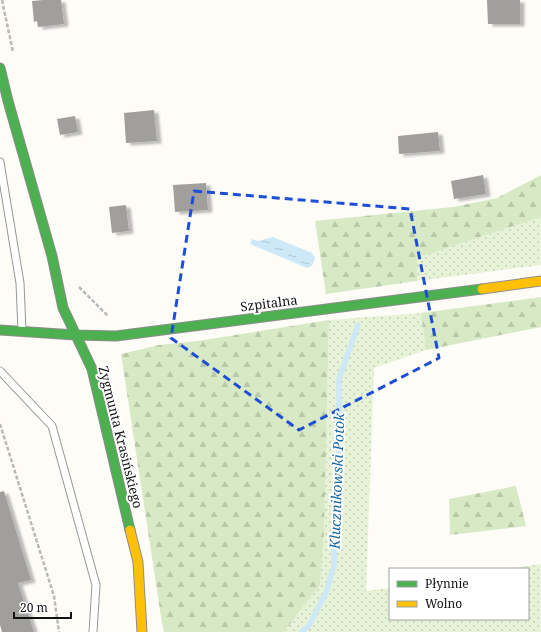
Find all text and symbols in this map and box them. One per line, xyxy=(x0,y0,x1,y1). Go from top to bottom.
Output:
street label: Szpitalna xyxy=(239,291,299,315)
street label: Zygmunta Krasińskiego xyxy=(95,364,147,510)
water label: Klucznikowski Potok xyxy=(325,411,348,551)
legend xyxy=(389,568,529,620)
text: Płynnie xyxy=(425,575,469,592)
scale bar xyxy=(14,594,71,620)
text: Wolno xyxy=(425,595,462,612)
text: 20 m xyxy=(20,599,48,616)

